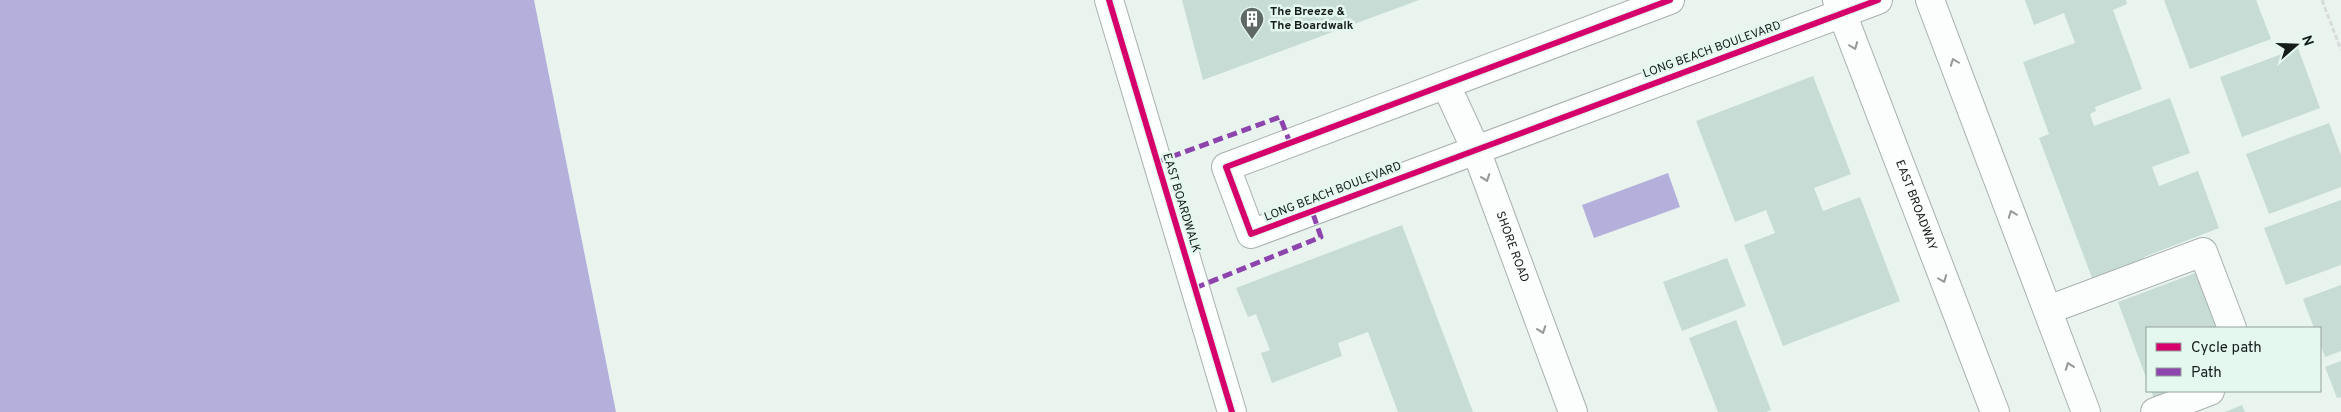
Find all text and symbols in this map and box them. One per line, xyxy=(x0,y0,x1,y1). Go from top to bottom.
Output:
place label: The Breeze & The Boardwalk xyxy=(1270,4,1354,34)
building icon: The Breeze & The Boardwalk xyxy=(1239,6,1265,40)
street label: LONG BEACH BOULEVARD xyxy=(1641,18,1783,82)
north arrow xyxy=(2271,20,2321,70)
text: N xyxy=(2297,33,2317,49)
one-way arrow xyxy=(1848,41,1858,49)
one-way arrow xyxy=(1950,59,1960,67)
street label: EAST BOARDWALK xyxy=(1158,151,1204,255)
street label: LONG BEACH BOULEVARD xyxy=(1262,158,1404,226)
street label: EAST BROADWAY xyxy=(1891,158,1940,253)
one-way arrow xyxy=(1480,173,1490,181)
street label: SHORE ROAD xyxy=(1491,209,1532,285)
one-way arrow xyxy=(2007,210,2018,219)
one-way arrow xyxy=(1937,274,1947,283)
one-way arrow xyxy=(1536,325,1546,334)
legend xyxy=(2146,327,2321,392)
text: Cycle path xyxy=(2191,339,2262,358)
one-way arrow xyxy=(2065,363,2075,371)
text: Path xyxy=(2191,364,2222,383)

